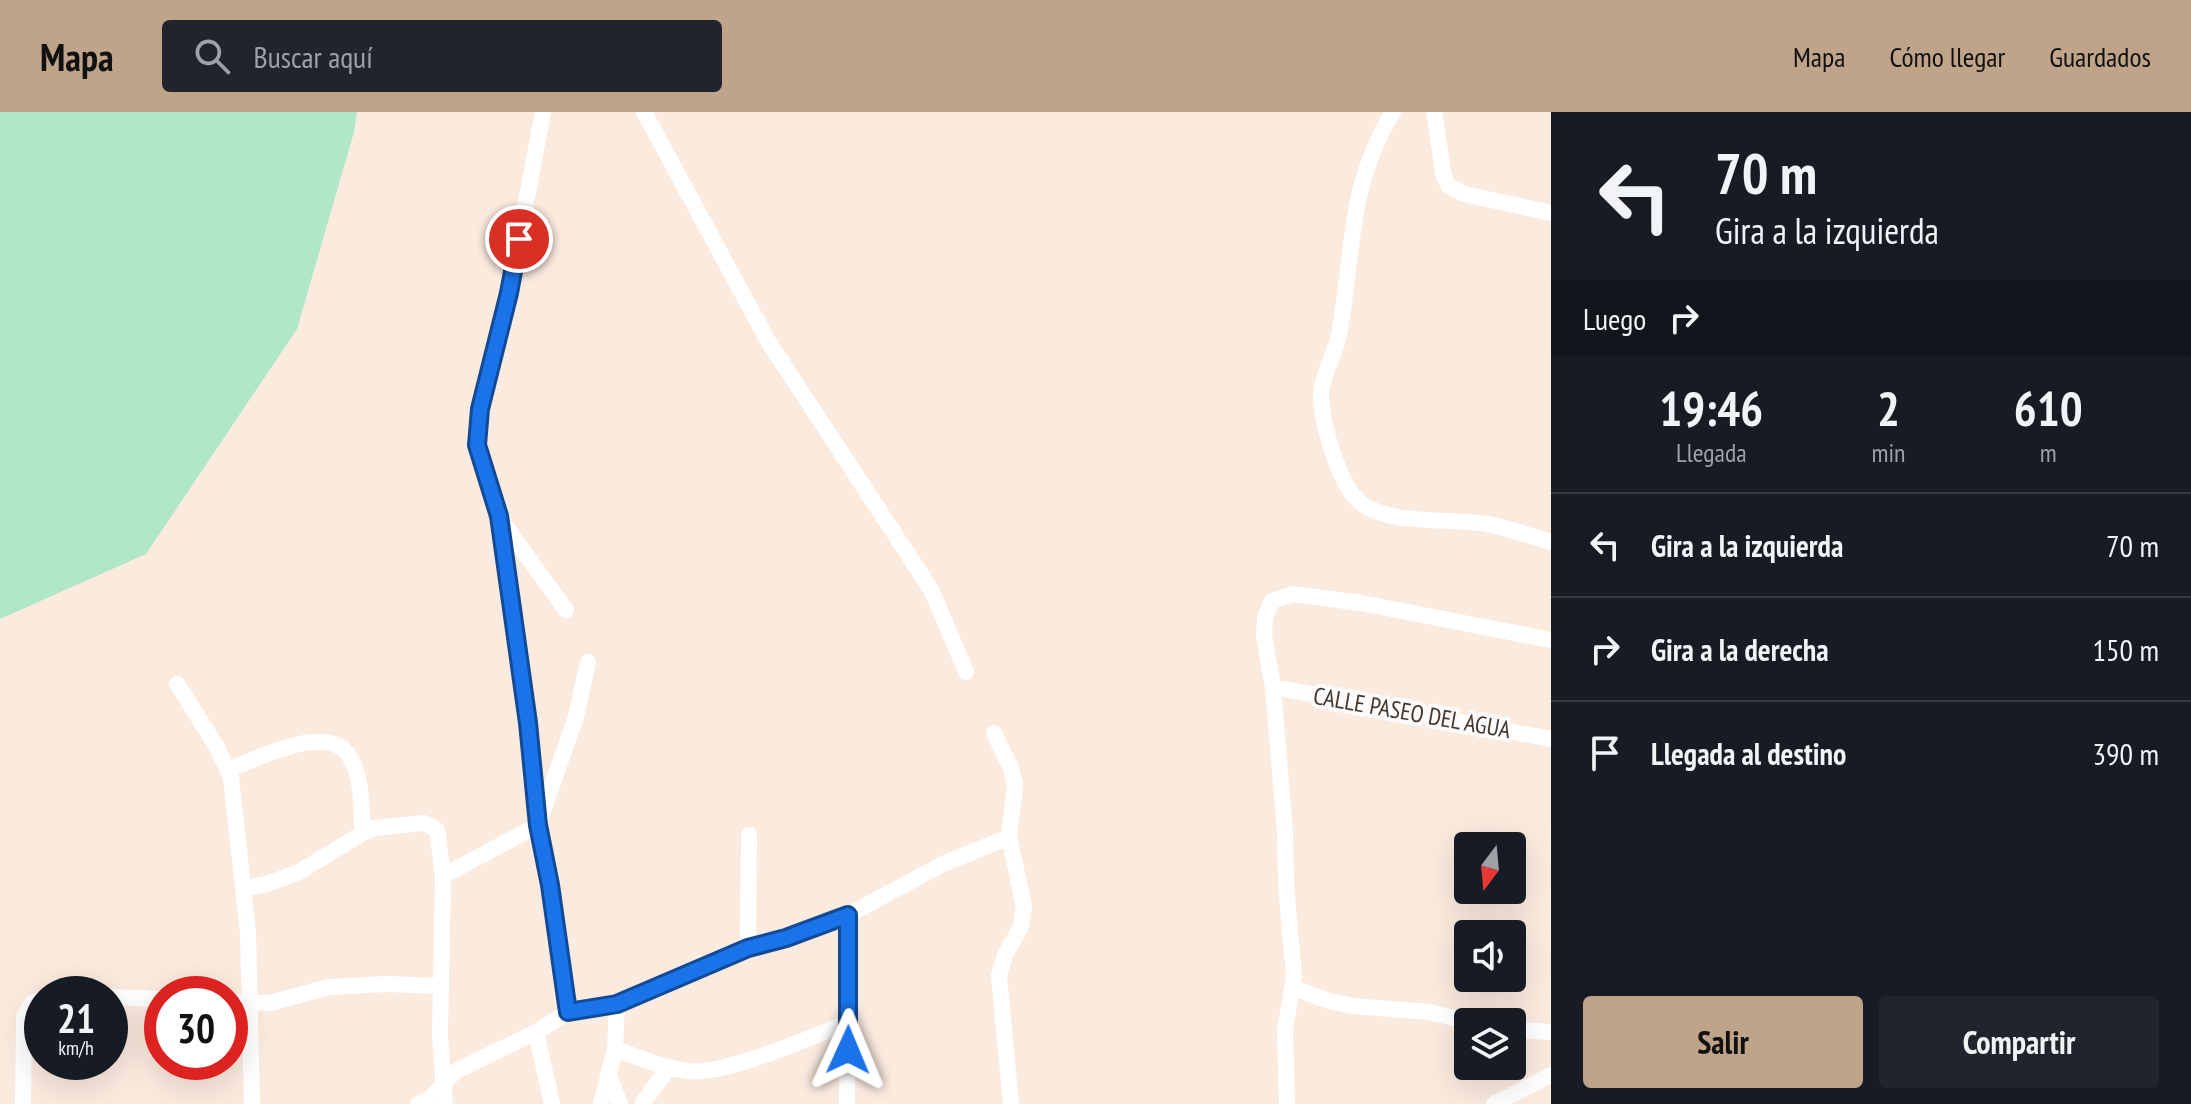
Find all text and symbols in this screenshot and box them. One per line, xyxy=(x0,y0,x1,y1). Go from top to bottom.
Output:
search box xyxy=(162,20,722,92)
text: Mapa xyxy=(40,32,114,81)
icon: search xyxy=(190,34,234,78)
text: Buscar aquí xyxy=(254,37,373,76)
text: Mapa xyxy=(1793,38,1845,75)
text: Cómo llegar xyxy=(1889,38,2005,75)
text: Guardados xyxy=(2049,38,2151,75)
text: 70 m xyxy=(1715,137,1817,209)
icon: left xyxy=(1583,144,1687,248)
pin xyxy=(485,205,553,273)
text: Gira a la izquierda xyxy=(1715,207,1939,254)
icon: arrive xyxy=(497,217,541,261)
icon: right xyxy=(1662,296,1706,340)
text: Luego xyxy=(1583,299,1646,338)
text: 19:46 xyxy=(1659,377,1763,439)
text: 2 xyxy=(1877,377,1900,439)
text: 610 xyxy=(2014,377,2083,439)
text: Llegada xyxy=(1676,436,1747,469)
text: min xyxy=(1871,436,1905,469)
text: m xyxy=(2040,436,2057,469)
icon: left xyxy=(1583,523,1627,567)
text: Gira a la izquierda xyxy=(1651,526,1843,565)
text: 70 m xyxy=(2106,526,2159,565)
icon: right xyxy=(1583,627,1627,671)
text: Gira a la derecha xyxy=(1651,630,1829,669)
text: 150 m xyxy=(2093,630,2159,669)
street label: CALLE PASEO DEL AGUA xyxy=(1311,680,1514,745)
icon: arrive xyxy=(1583,731,1627,775)
text: Llegada al destino xyxy=(1651,734,1846,773)
text: 390 m xyxy=(2093,734,2159,773)
north arrow xyxy=(1454,832,1526,904)
map controls xyxy=(1454,832,1526,1080)
button: sound xyxy=(1454,920,1526,992)
speed limit sign: 30 xyxy=(144,976,248,1080)
text: 21 xyxy=(57,992,95,1044)
button: Salir xyxy=(1583,996,1863,1088)
button: Compartir xyxy=(1879,996,2159,1088)
position arrow xyxy=(806,1008,890,1092)
button: layers xyxy=(1454,1008,1526,1080)
text: km/h xyxy=(58,1035,94,1061)

